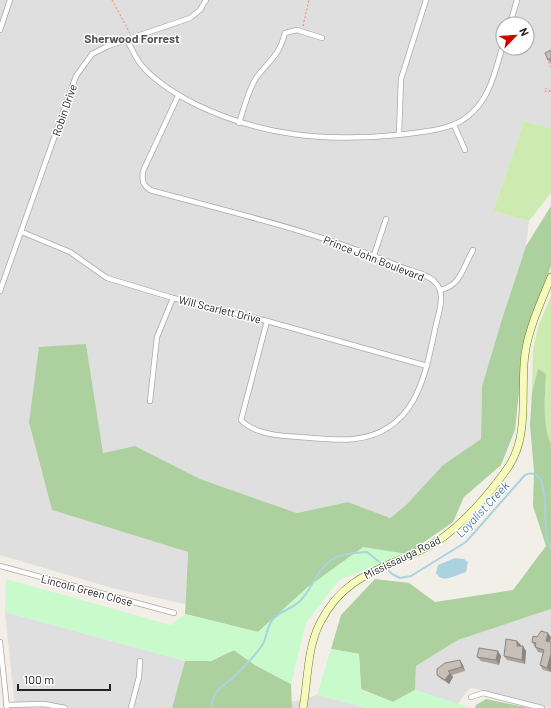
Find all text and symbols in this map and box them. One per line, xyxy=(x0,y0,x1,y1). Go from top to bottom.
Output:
north arrow xyxy=(495,16,535,56)
text: N xyxy=(517,25,532,38)
district label: Sherwood Forrest xyxy=(84,31,180,45)
street label: Robin Drive xyxy=(49,82,79,138)
street label: Prince John Boulevard xyxy=(322,233,426,283)
street label: Will Scarlett Drive xyxy=(177,292,263,326)
water label: Loyalist Creek xyxy=(453,478,512,540)
street label: Mississauga Road xyxy=(361,533,443,581)
street label: Lincoln Green Close xyxy=(40,572,134,608)
scale bar xyxy=(18,666,110,692)
text: 100 m xyxy=(24,672,54,686)

